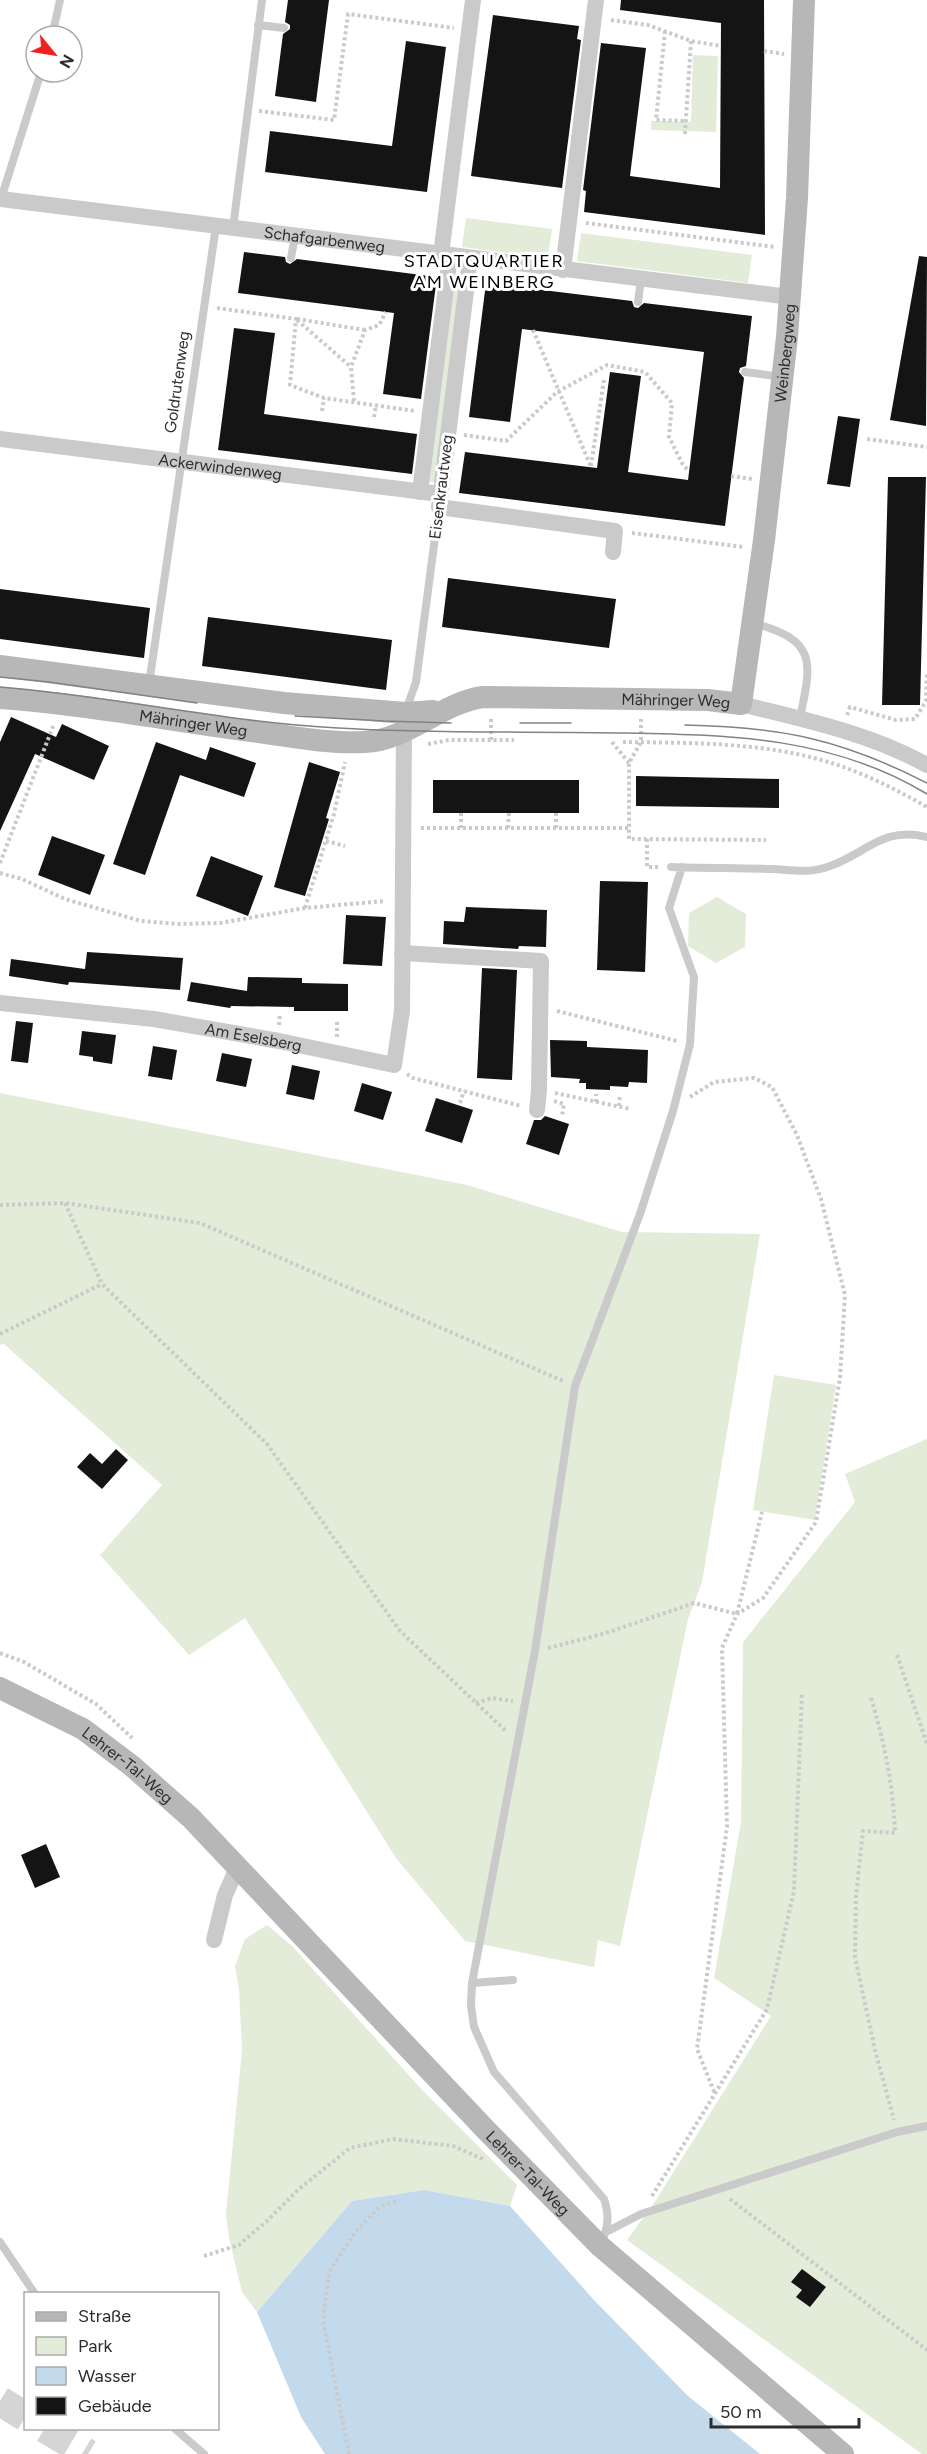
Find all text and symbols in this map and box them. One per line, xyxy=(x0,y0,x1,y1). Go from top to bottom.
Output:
north arrow xyxy=(24,24,84,84)
text: N xyxy=(55,51,78,71)
street label: Schafgarbenweg xyxy=(263,222,386,256)
district label: STADTQUARTIER AM WEINBERG xyxy=(404,250,564,293)
street label: Weinbergweg xyxy=(770,303,799,404)
street label: Goldrutenweg xyxy=(160,330,194,434)
street label: Eisenkrautweg xyxy=(425,434,457,540)
street label: Ackerwindenweg xyxy=(158,449,283,484)
street label: Mähringer Weg xyxy=(621,689,731,712)
street label: Mähringer Weg xyxy=(138,705,249,740)
street label: Am Eselsberg xyxy=(204,1019,304,1055)
street label: Lehrer-Tal-Weg xyxy=(79,1722,177,1807)
street label: Lehrer-Tal-Weg xyxy=(482,2126,574,2219)
legend xyxy=(24,2292,219,2430)
text: Straße xyxy=(78,2305,131,2327)
text: Park xyxy=(78,2335,113,2357)
text: Wasser xyxy=(78,2365,136,2387)
scale bar xyxy=(711,2391,860,2429)
text: Gebäude xyxy=(78,2395,152,2417)
text: 50 m xyxy=(720,2401,762,2423)

